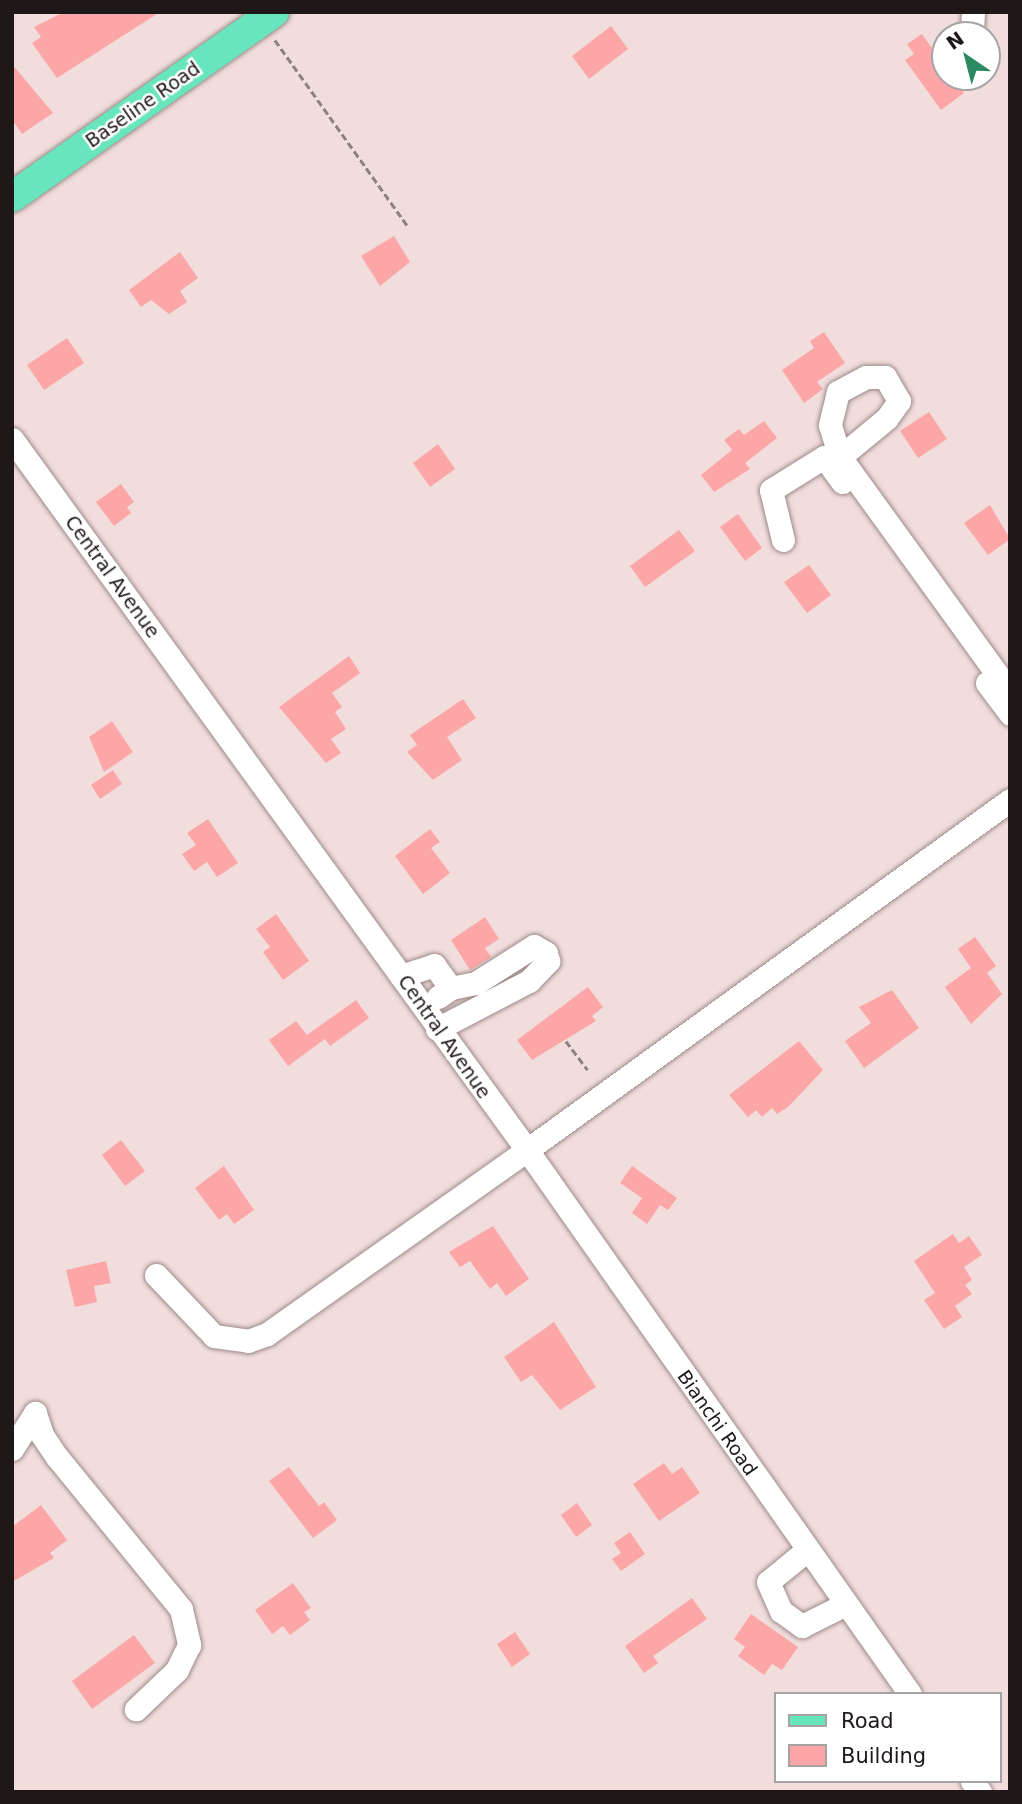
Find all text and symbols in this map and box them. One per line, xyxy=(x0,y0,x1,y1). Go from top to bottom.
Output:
north arrow xyxy=(931,21,1001,91)
text: N xyxy=(942,27,968,54)
street label: Baseline Road xyxy=(81,57,205,153)
street label: Central Avenue xyxy=(60,511,164,643)
street label: Central Avenue xyxy=(393,971,495,1103)
street label: Bianchi Road xyxy=(672,1366,762,1480)
legend xyxy=(774,1692,1001,1783)
text: Road xyxy=(841,1709,894,1733)
text: Building xyxy=(841,1744,926,1768)

